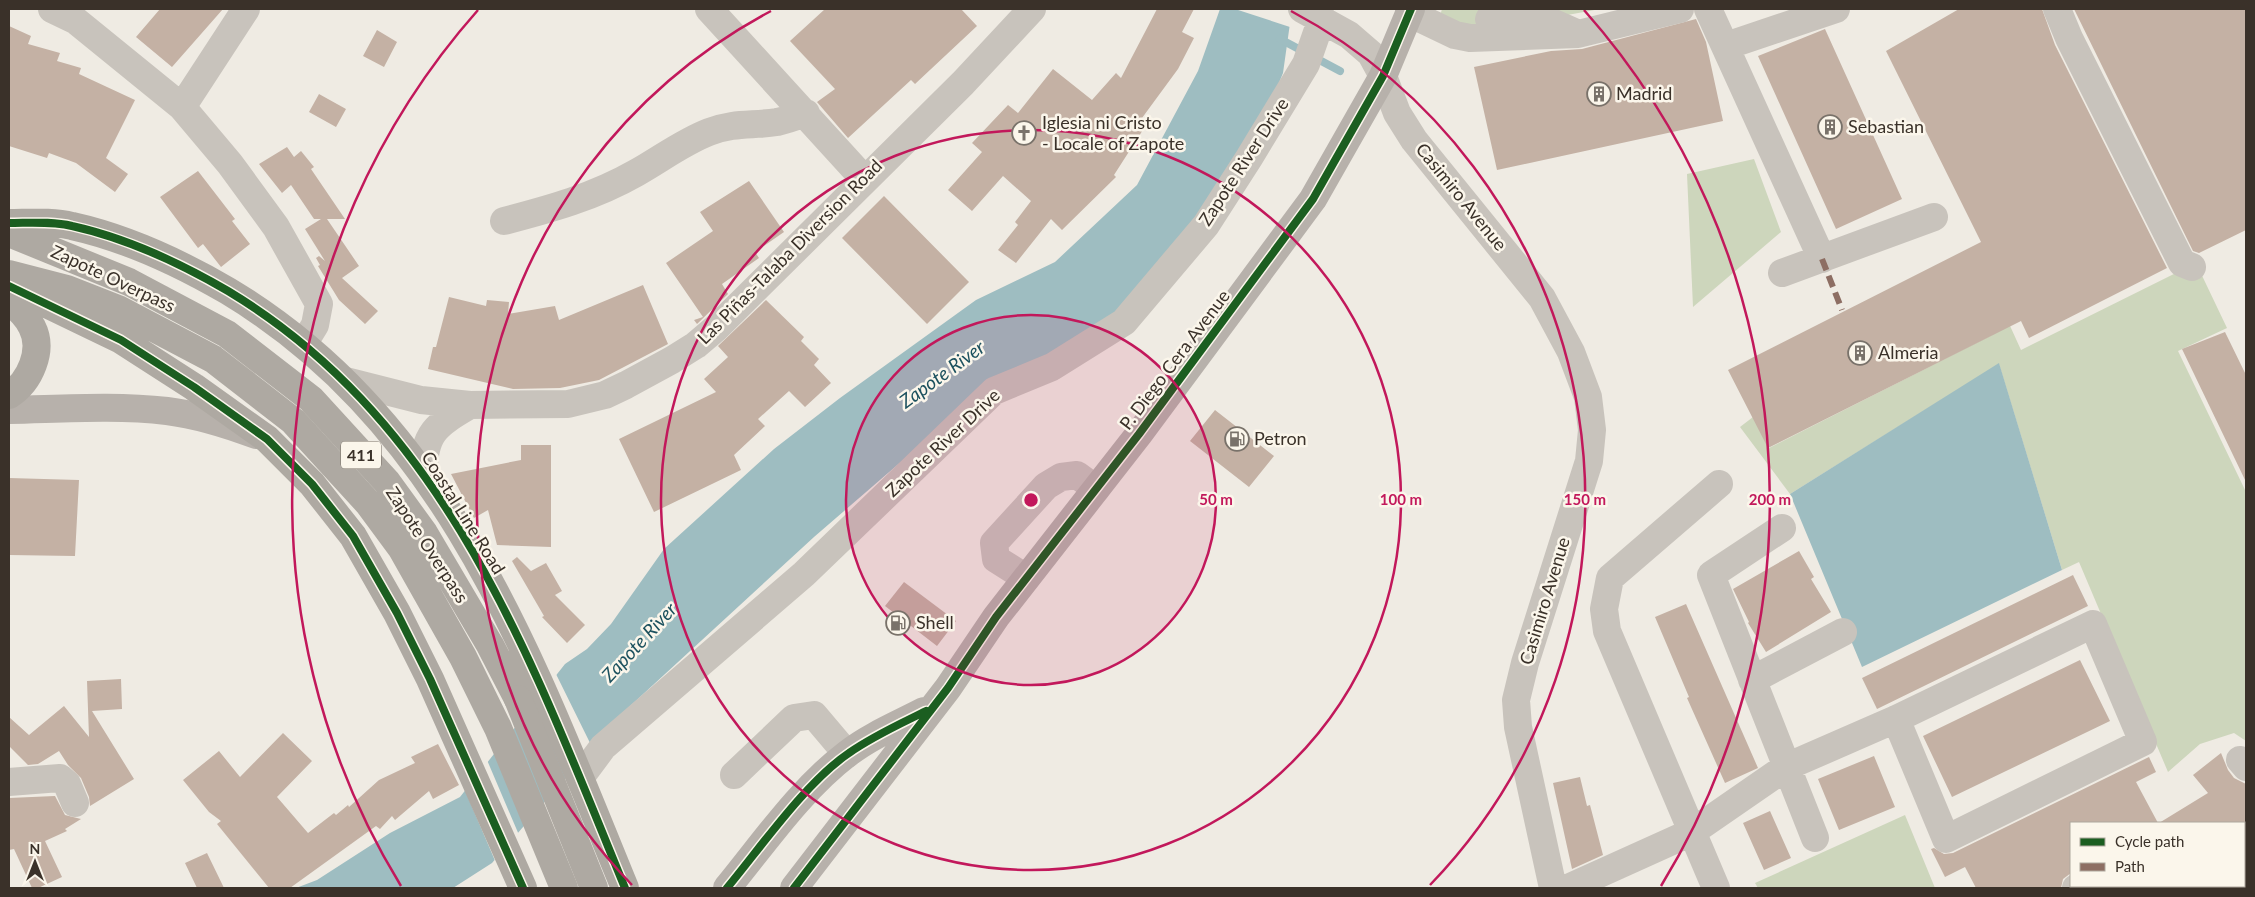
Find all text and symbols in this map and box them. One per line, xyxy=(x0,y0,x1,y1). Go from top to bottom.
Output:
building icon: Madrid xyxy=(1586,81,1612,107)
place label: Madrid xyxy=(1616,82,1672,104)
street label: Zapote River Drive xyxy=(1194,93,1293,230)
place label: Iglesia ni Cristo - Locale of Zapote xyxy=(1042,111,1184,154)
building icon: Sebastian xyxy=(1817,114,1843,140)
place label: Sebastian xyxy=(1848,115,1924,137)
church icon: Iglesia ni Cristo - Locale of Zapote xyxy=(1011,120,1037,146)
street label: Casimiro Avenue xyxy=(1412,138,1512,255)
street label: Las Piñas-Talaba Diversion Road xyxy=(692,154,886,348)
street label: Zapote Overpass xyxy=(48,240,179,317)
street label: P. Diego Cera Avenue xyxy=(1114,285,1234,434)
water label: Zapote River xyxy=(894,335,989,413)
building icon: Almeria xyxy=(1847,340,1873,366)
place label: Almeria xyxy=(1878,341,1939,363)
street label: Zapote River Drive xyxy=(881,384,1004,501)
fuel station icon: Petron xyxy=(1224,426,1250,452)
place label: Petron xyxy=(1254,427,1307,449)
road number: 411 xyxy=(341,442,381,468)
street label: Coastal Line Road xyxy=(417,447,510,578)
street label: Zapote Overpass xyxy=(382,482,474,607)
text: 50 m xyxy=(1199,490,1233,508)
text: 100 m xyxy=(1380,490,1422,508)
text: 150 m xyxy=(1564,490,1606,508)
text: 200 m xyxy=(1749,490,1791,508)
centre of rings xyxy=(1022,491,1040,509)
street label: Casimiro Avenue xyxy=(1514,534,1574,667)
water label: Zapote River xyxy=(596,597,681,687)
fuel station icon: Shell xyxy=(885,610,911,636)
place label: Shell xyxy=(916,611,954,633)
legend xyxy=(2070,822,2245,887)
text: Cycle path xyxy=(2115,832,2184,850)
north arrow xyxy=(10,837,60,887)
text: N xyxy=(30,840,40,857)
text: Path xyxy=(2115,857,2145,875)

